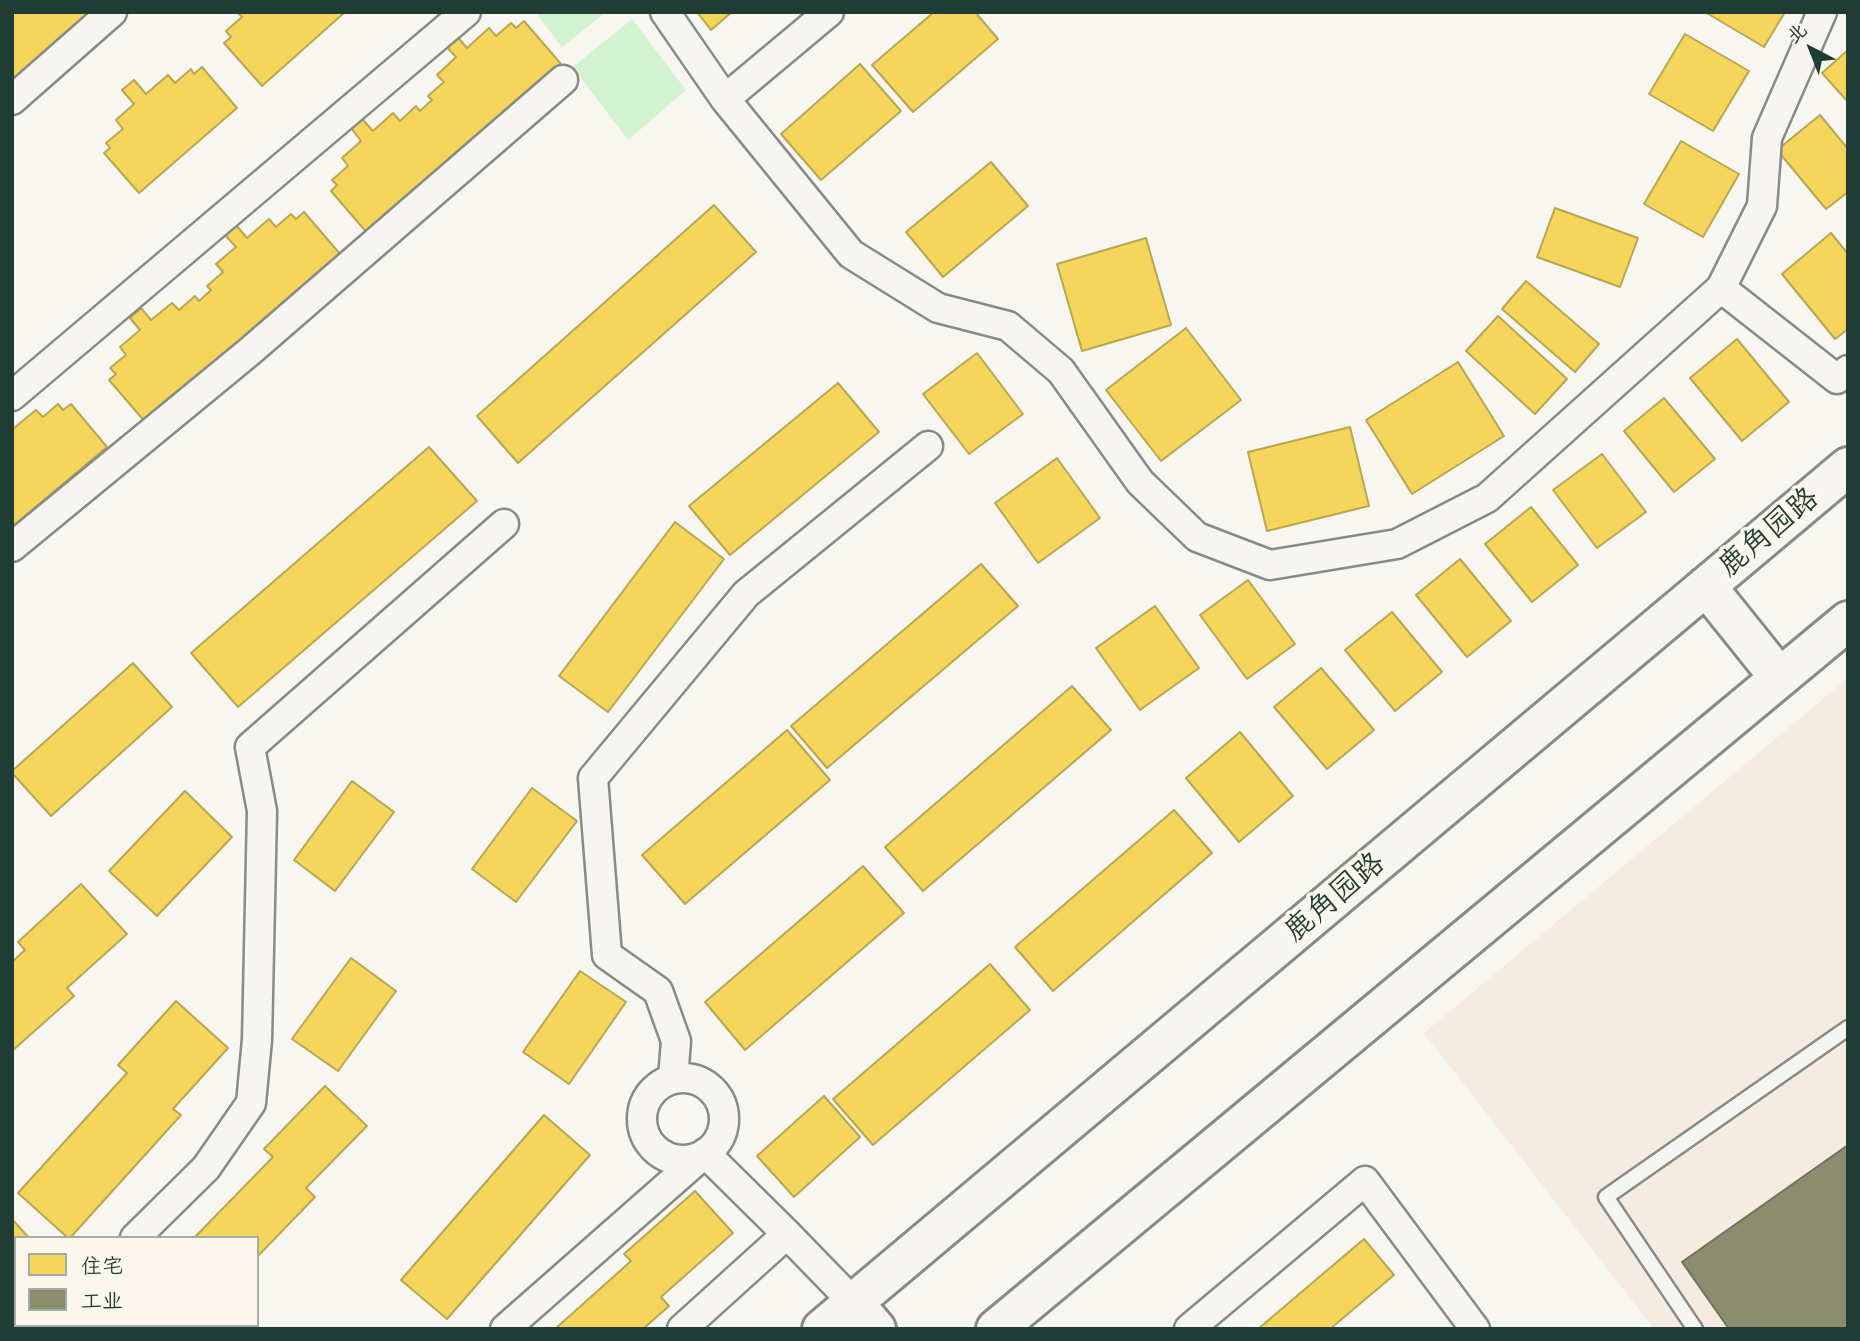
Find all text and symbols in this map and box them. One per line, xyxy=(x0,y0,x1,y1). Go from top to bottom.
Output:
north arrow xyxy=(1776,14,1846,84)
text: 北 xyxy=(1782,18,1812,49)
street label: 鹿角园路 xyxy=(1711,481,1827,585)
street label: 鹿角园路 xyxy=(1277,846,1393,950)
legend xyxy=(14,1236,259,1327)
text: 住宅 xyxy=(81,1253,123,1279)
text: 工业 xyxy=(81,1288,123,1314)

